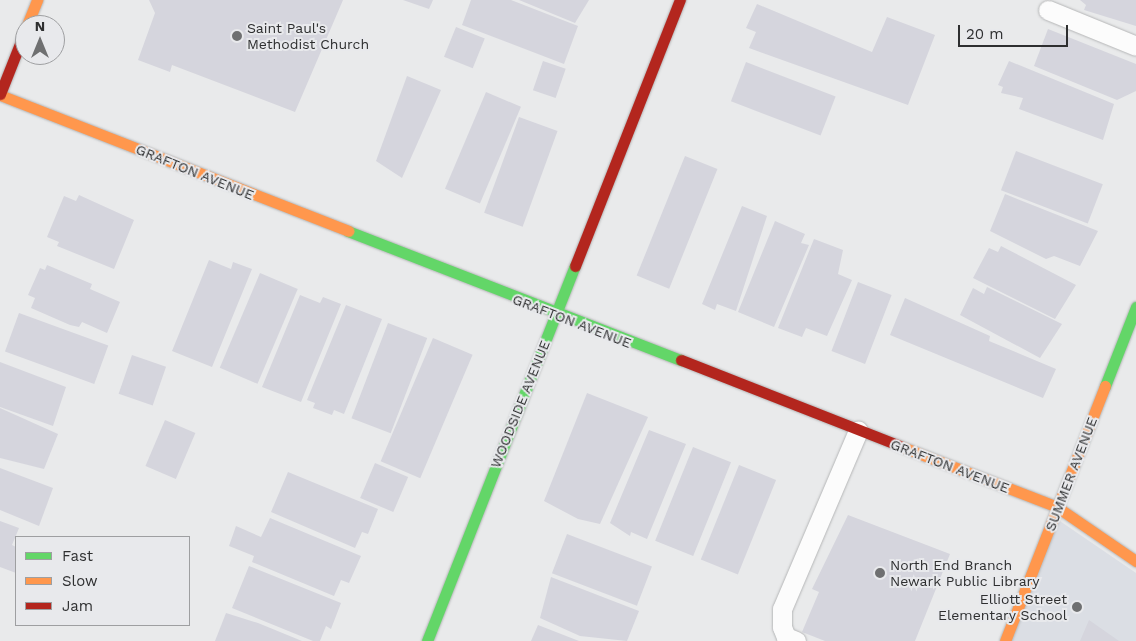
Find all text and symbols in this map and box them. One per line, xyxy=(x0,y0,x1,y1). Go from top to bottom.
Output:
north arrow xyxy=(15,15,65,65)
scale bar xyxy=(961,15,1071,47)
text: N xyxy=(35,18,45,34)
place label: Saint Paul's Methodist Church xyxy=(247,20,369,52)
text: 20 m xyxy=(966,25,1004,43)
marker: Saint Paul's Methodist Church xyxy=(231,30,243,42)
street label: GRAFTON AVENUE xyxy=(133,141,257,203)
street label: GRAFTON AVENUE xyxy=(510,291,634,351)
street label: WOODSIDE AVENUE xyxy=(487,337,553,471)
street label: SUMMER AVENUE xyxy=(1041,414,1101,534)
street label: GRAFTON AVENUE xyxy=(888,436,1012,496)
legend xyxy=(15,536,190,626)
text: Fast xyxy=(62,547,93,565)
place label: North End Branch Newark Public Library xyxy=(890,557,1040,590)
marker: North End Branch Newark Public Library xyxy=(874,567,886,579)
text: Slow xyxy=(62,572,98,590)
place label: Elliott Street Elementary School xyxy=(938,591,1067,624)
text: Jam xyxy=(62,597,93,615)
marker: Elliott Street Elementary School xyxy=(1071,601,1083,613)

